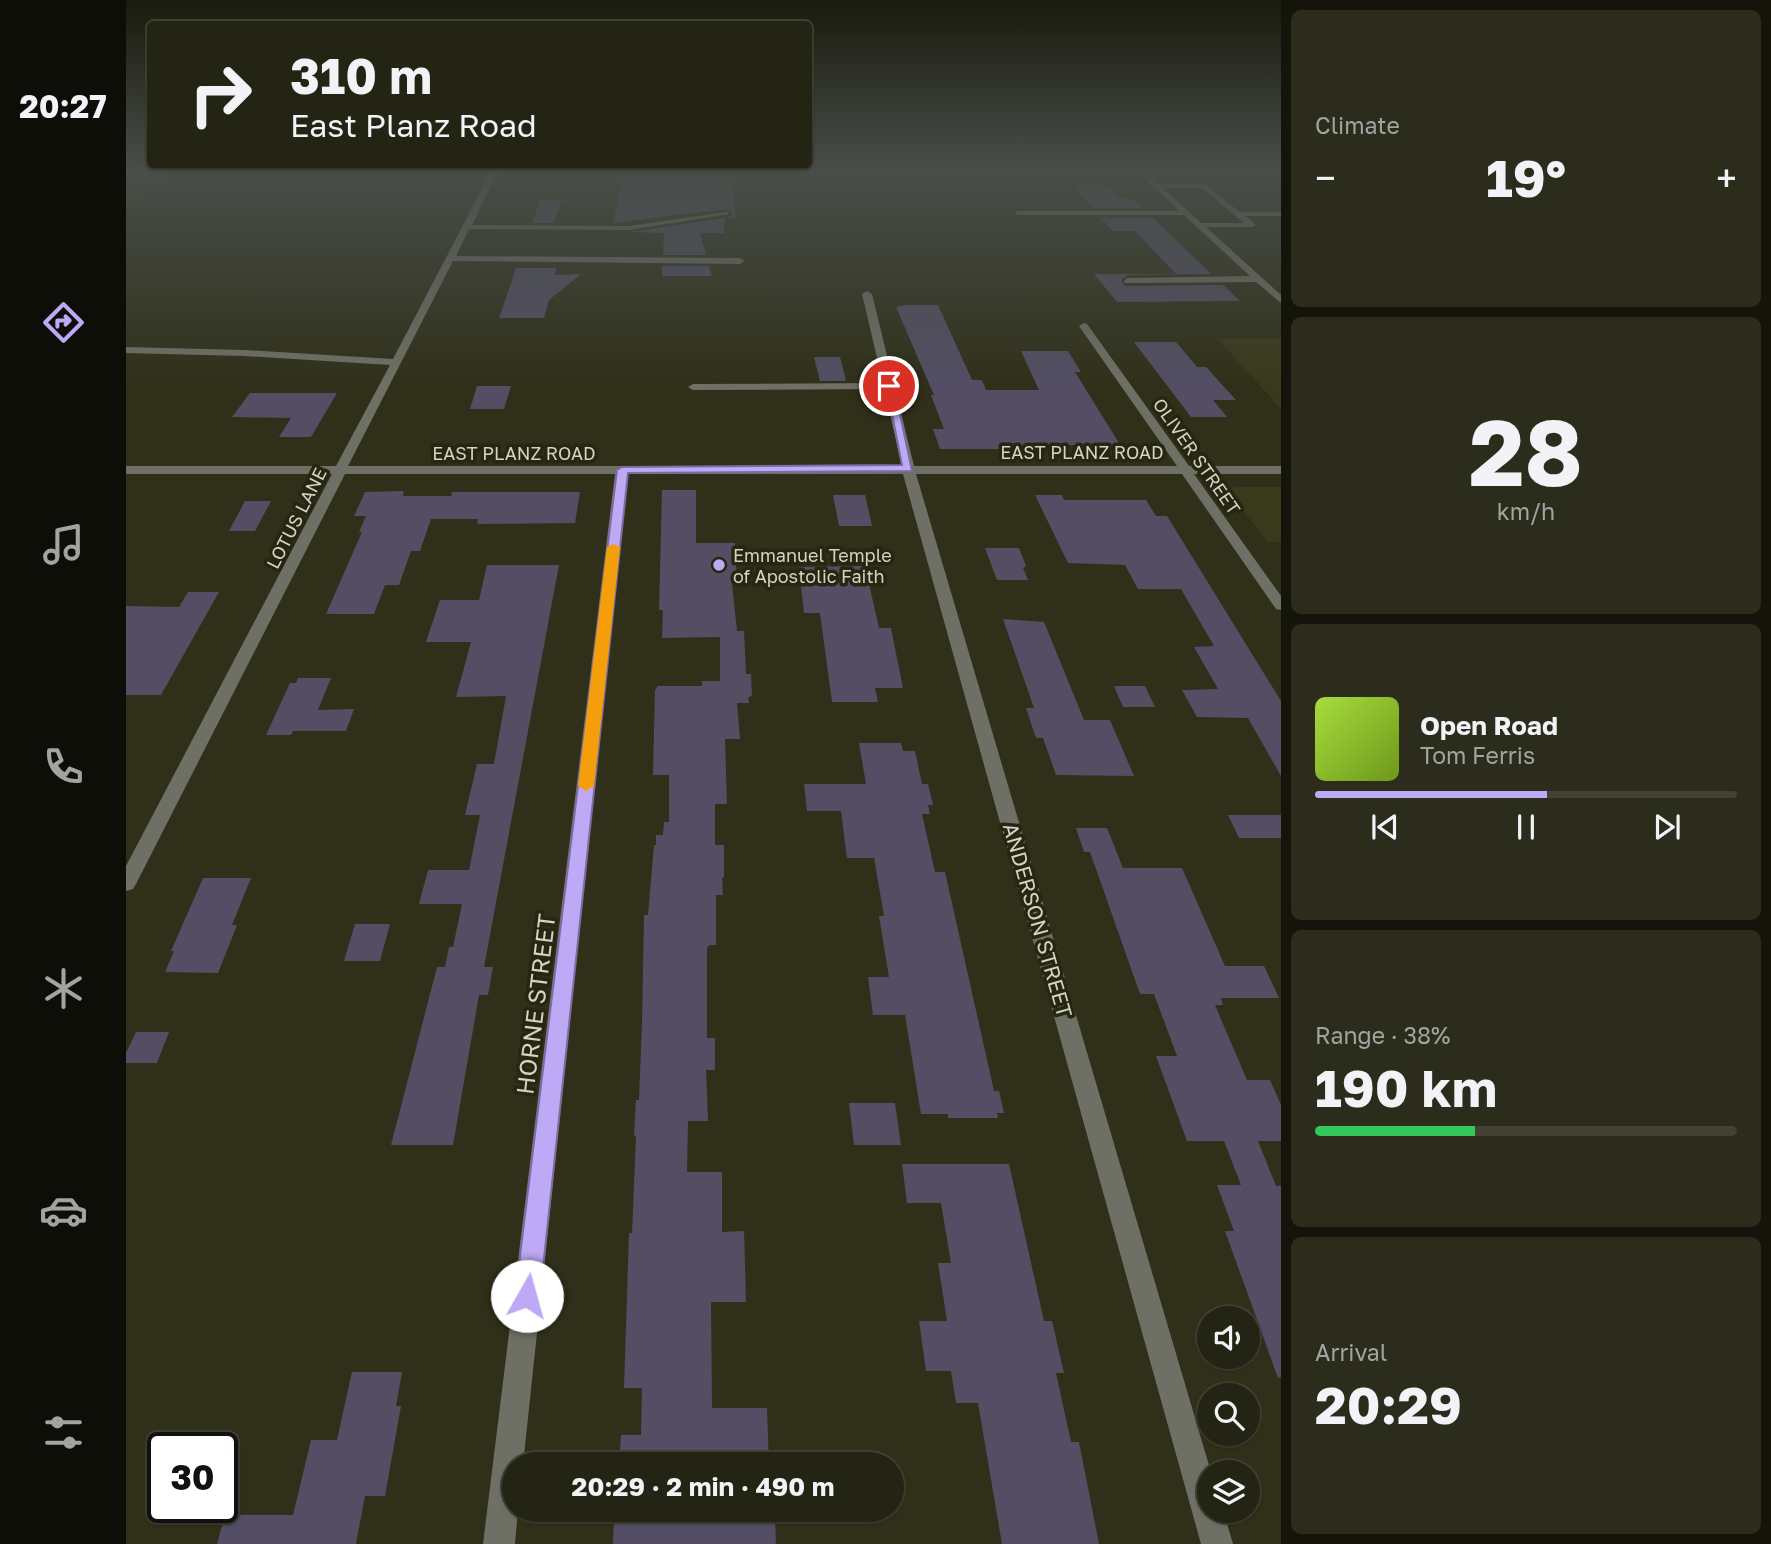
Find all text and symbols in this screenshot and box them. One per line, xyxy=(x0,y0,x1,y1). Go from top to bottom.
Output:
text: 310 m xyxy=(290,46,432,105)
icon: right xyxy=(175,49,266,140)
text: 20:27 xyxy=(19,87,107,125)
text: East Planz Road xyxy=(290,106,537,144)
text: Climate xyxy=(1315,111,1400,139)
text: 19° xyxy=(1486,146,1566,208)
text: − xyxy=(1315,155,1336,200)
text: + xyxy=(1716,155,1737,200)
icon: directions xyxy=(39,298,88,347)
pin xyxy=(859,356,919,416)
icon: arrive xyxy=(870,367,908,405)
street label: OLIVER STREET xyxy=(1149,394,1245,518)
text: 28 xyxy=(1469,397,1583,506)
street label: EAST PLANZ ROAD xyxy=(1000,441,1164,463)
street label: EAST PLANZ ROAD xyxy=(432,442,596,464)
street label: LOTUS LANE xyxy=(261,464,331,572)
text: km/h xyxy=(1497,497,1555,525)
icon: music xyxy=(39,520,88,569)
place label: Emmanuel Temple of Apostolic Faith xyxy=(733,544,892,587)
marker: Emmanuel Temple of Apostolic Faith xyxy=(711,557,727,573)
text: Open Road xyxy=(1420,710,1558,741)
text: Tom Ferris xyxy=(1420,741,1535,769)
icon: phone xyxy=(39,742,88,791)
icon: previous xyxy=(1366,808,1404,846)
icon: pause xyxy=(1507,808,1545,846)
icon: next xyxy=(1648,808,1686,846)
street label: ANDERSON STREET xyxy=(998,820,1078,1020)
street label: HORNE STREET xyxy=(510,912,560,1096)
icon: climate xyxy=(39,964,88,1013)
text: Range · 38% xyxy=(1315,1021,1450,1049)
text: 190 km xyxy=(1315,1056,1497,1118)
icon: car xyxy=(39,1186,88,1235)
position arrow xyxy=(490,1259,564,1333)
map controls xyxy=(1197,1306,1260,1523)
button: sound xyxy=(1197,1306,1260,1369)
text: Arrival xyxy=(1315,1338,1387,1366)
text: 20:29 xyxy=(1315,1373,1462,1435)
button: search xyxy=(1197,1383,1260,1446)
icon: filters xyxy=(39,1408,88,1457)
speed limit sign: 30 xyxy=(147,1432,238,1523)
button: layers xyxy=(1197,1460,1260,1523)
text: 20:29 · 2 min · 490 m xyxy=(572,1471,834,1502)

